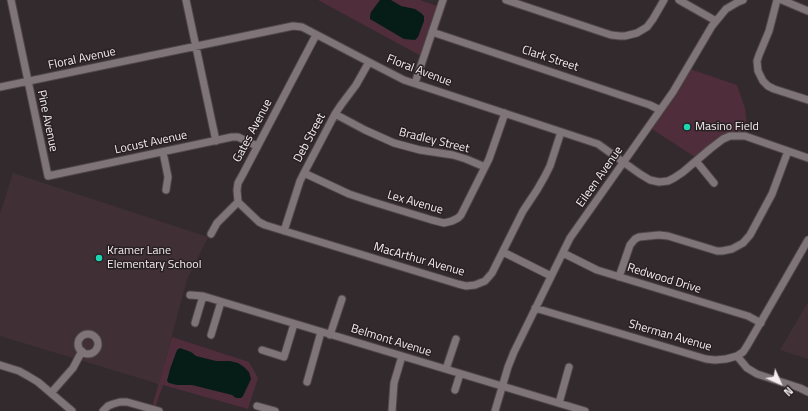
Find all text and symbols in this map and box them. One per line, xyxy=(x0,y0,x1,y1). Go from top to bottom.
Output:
street label: Clark Street xyxy=(520,43,580,75)
street label: Floral Avenue xyxy=(47,45,117,73)
street label: Floral Avenue xyxy=(384,52,454,90)
street label: Pine Avenue xyxy=(33,89,61,153)
street label: Gates Avenue xyxy=(230,97,276,165)
street label: Deb Street xyxy=(291,111,329,165)
place label: Masino Field xyxy=(695,120,759,134)
marker: Masino Field xyxy=(682,122,692,132)
street label: Bradley Street xyxy=(397,125,471,157)
street label: Locust Avenue xyxy=(114,128,188,158)
street label: Eileen Avenue xyxy=(574,144,626,210)
street label: Lex Avenue xyxy=(385,188,445,218)
street label: MacArthur Avenue xyxy=(372,240,466,280)
place label: Kramer Lane Elementary School xyxy=(107,244,201,272)
marker: Kramer Lane Elementary School xyxy=(94,253,104,263)
street label: Redwood Drive xyxy=(625,261,703,297)
street label: Sherman Avenue xyxy=(627,317,713,355)
street label: Belmont Avenue xyxy=(349,322,433,360)
north arrow xyxy=(760,363,800,403)
text: N xyxy=(780,383,797,400)

